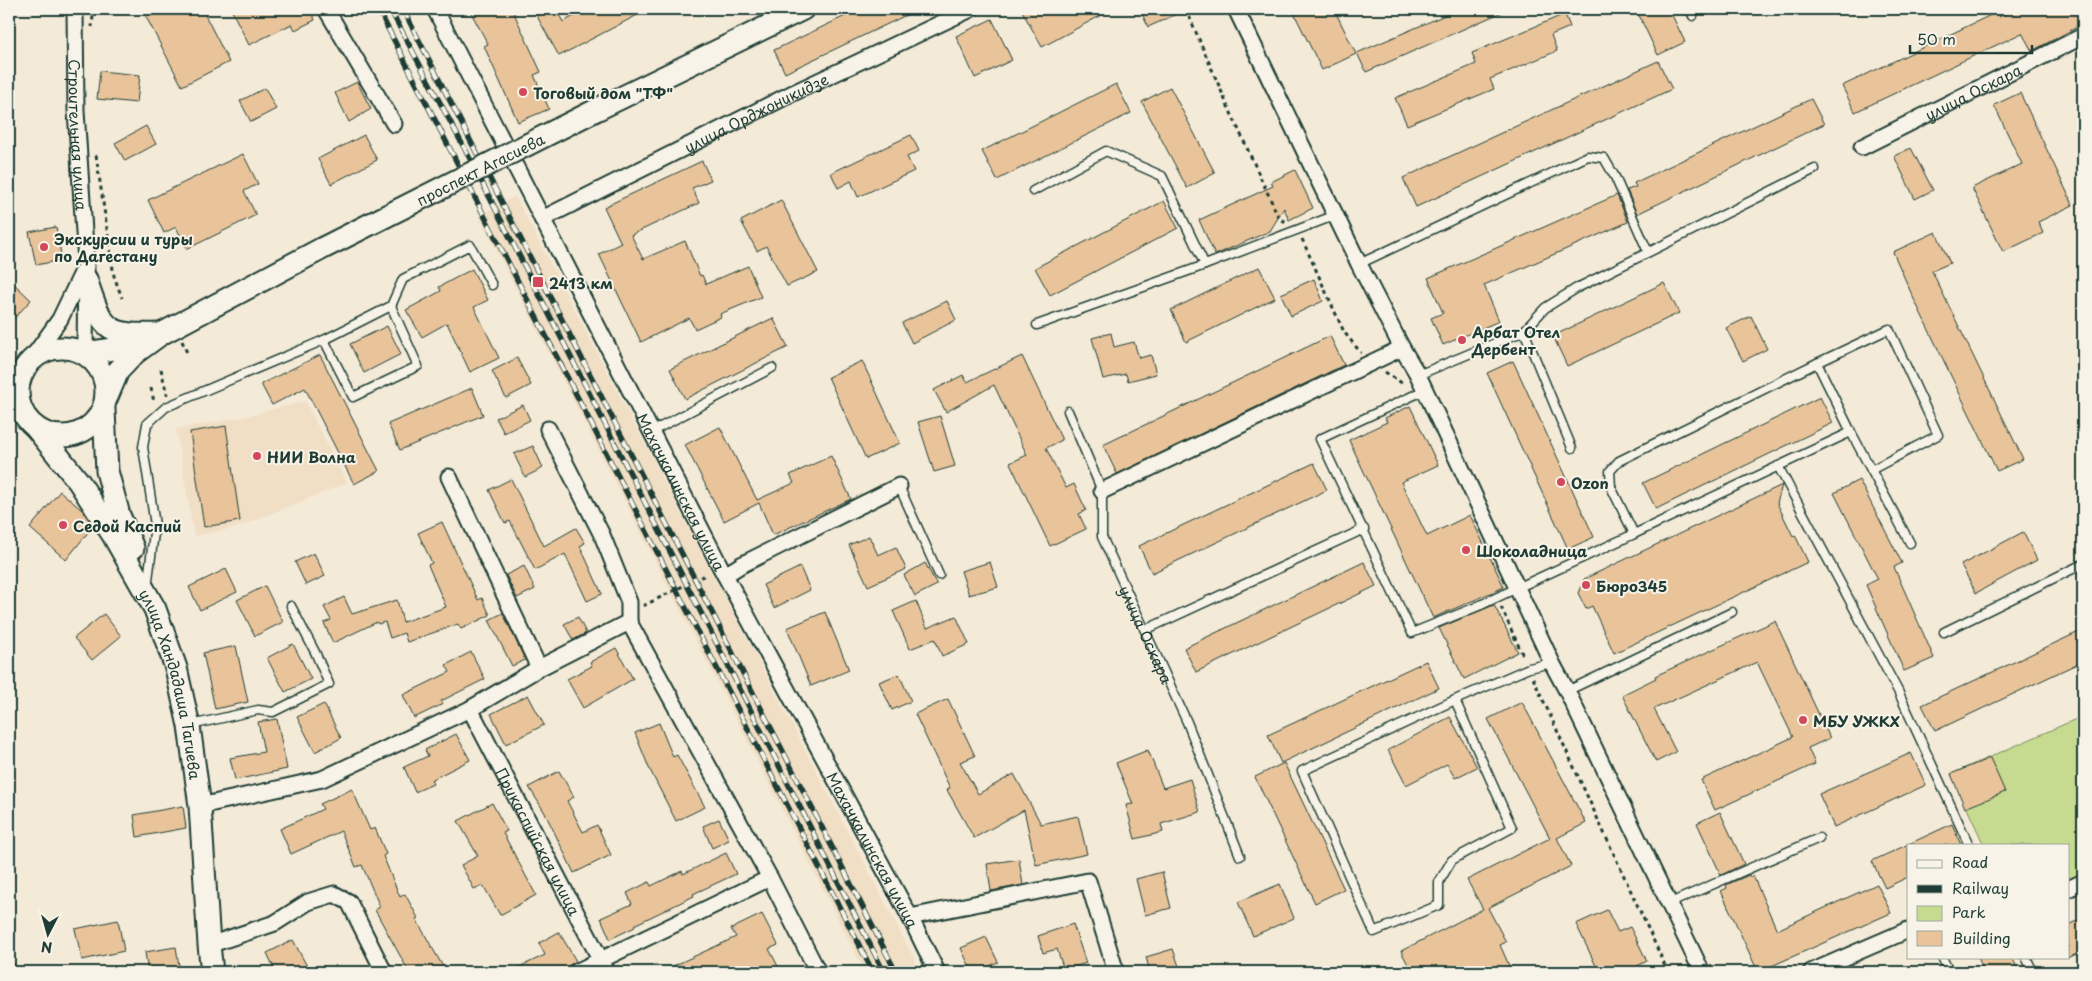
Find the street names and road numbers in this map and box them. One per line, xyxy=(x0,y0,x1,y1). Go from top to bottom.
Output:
street label: улица Оскара xyxy=(1920,57,2026,125)
street label: Строительная улица xyxy=(64,59,94,212)
street label: улица Орджоникидзе xyxy=(680,67,832,158)
street label: проспект Агасиева xyxy=(412,126,549,211)
street label: Махачкалинская улица xyxy=(632,409,732,575)
street label: улица Оскара xyxy=(1114,581,1179,688)
street label: улица Хандадаша Тагиева xyxy=(134,584,208,782)
street label: Прикаспийская улица xyxy=(491,763,587,920)
street label: Махачкалинская улица xyxy=(822,767,925,932)

